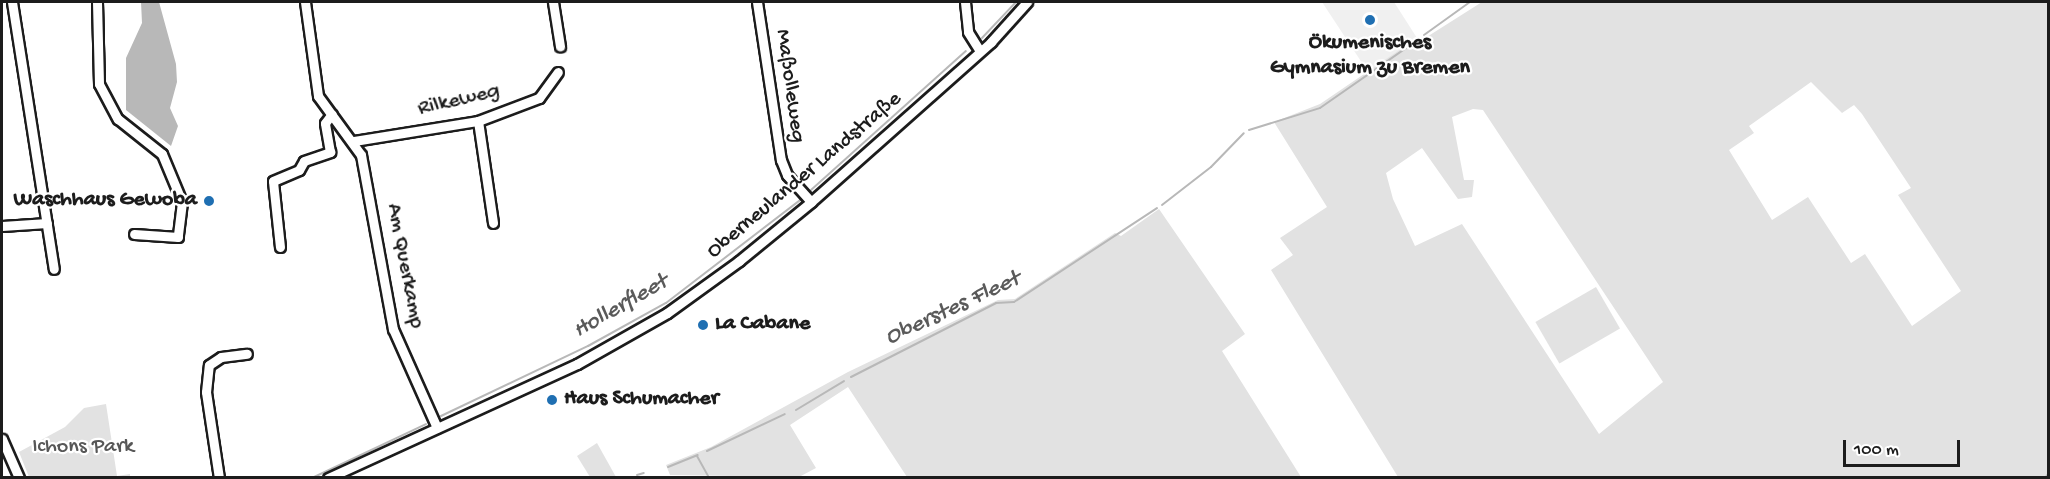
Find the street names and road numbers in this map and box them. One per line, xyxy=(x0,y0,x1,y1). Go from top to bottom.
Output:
street label: Maßolleweg xyxy=(768,28,810,144)
street label: Rilkeweg xyxy=(415,79,503,123)
street label: Oberneulander Landstraße xyxy=(702,87,908,265)
street label: Am Querkamp xyxy=(379,201,429,331)

